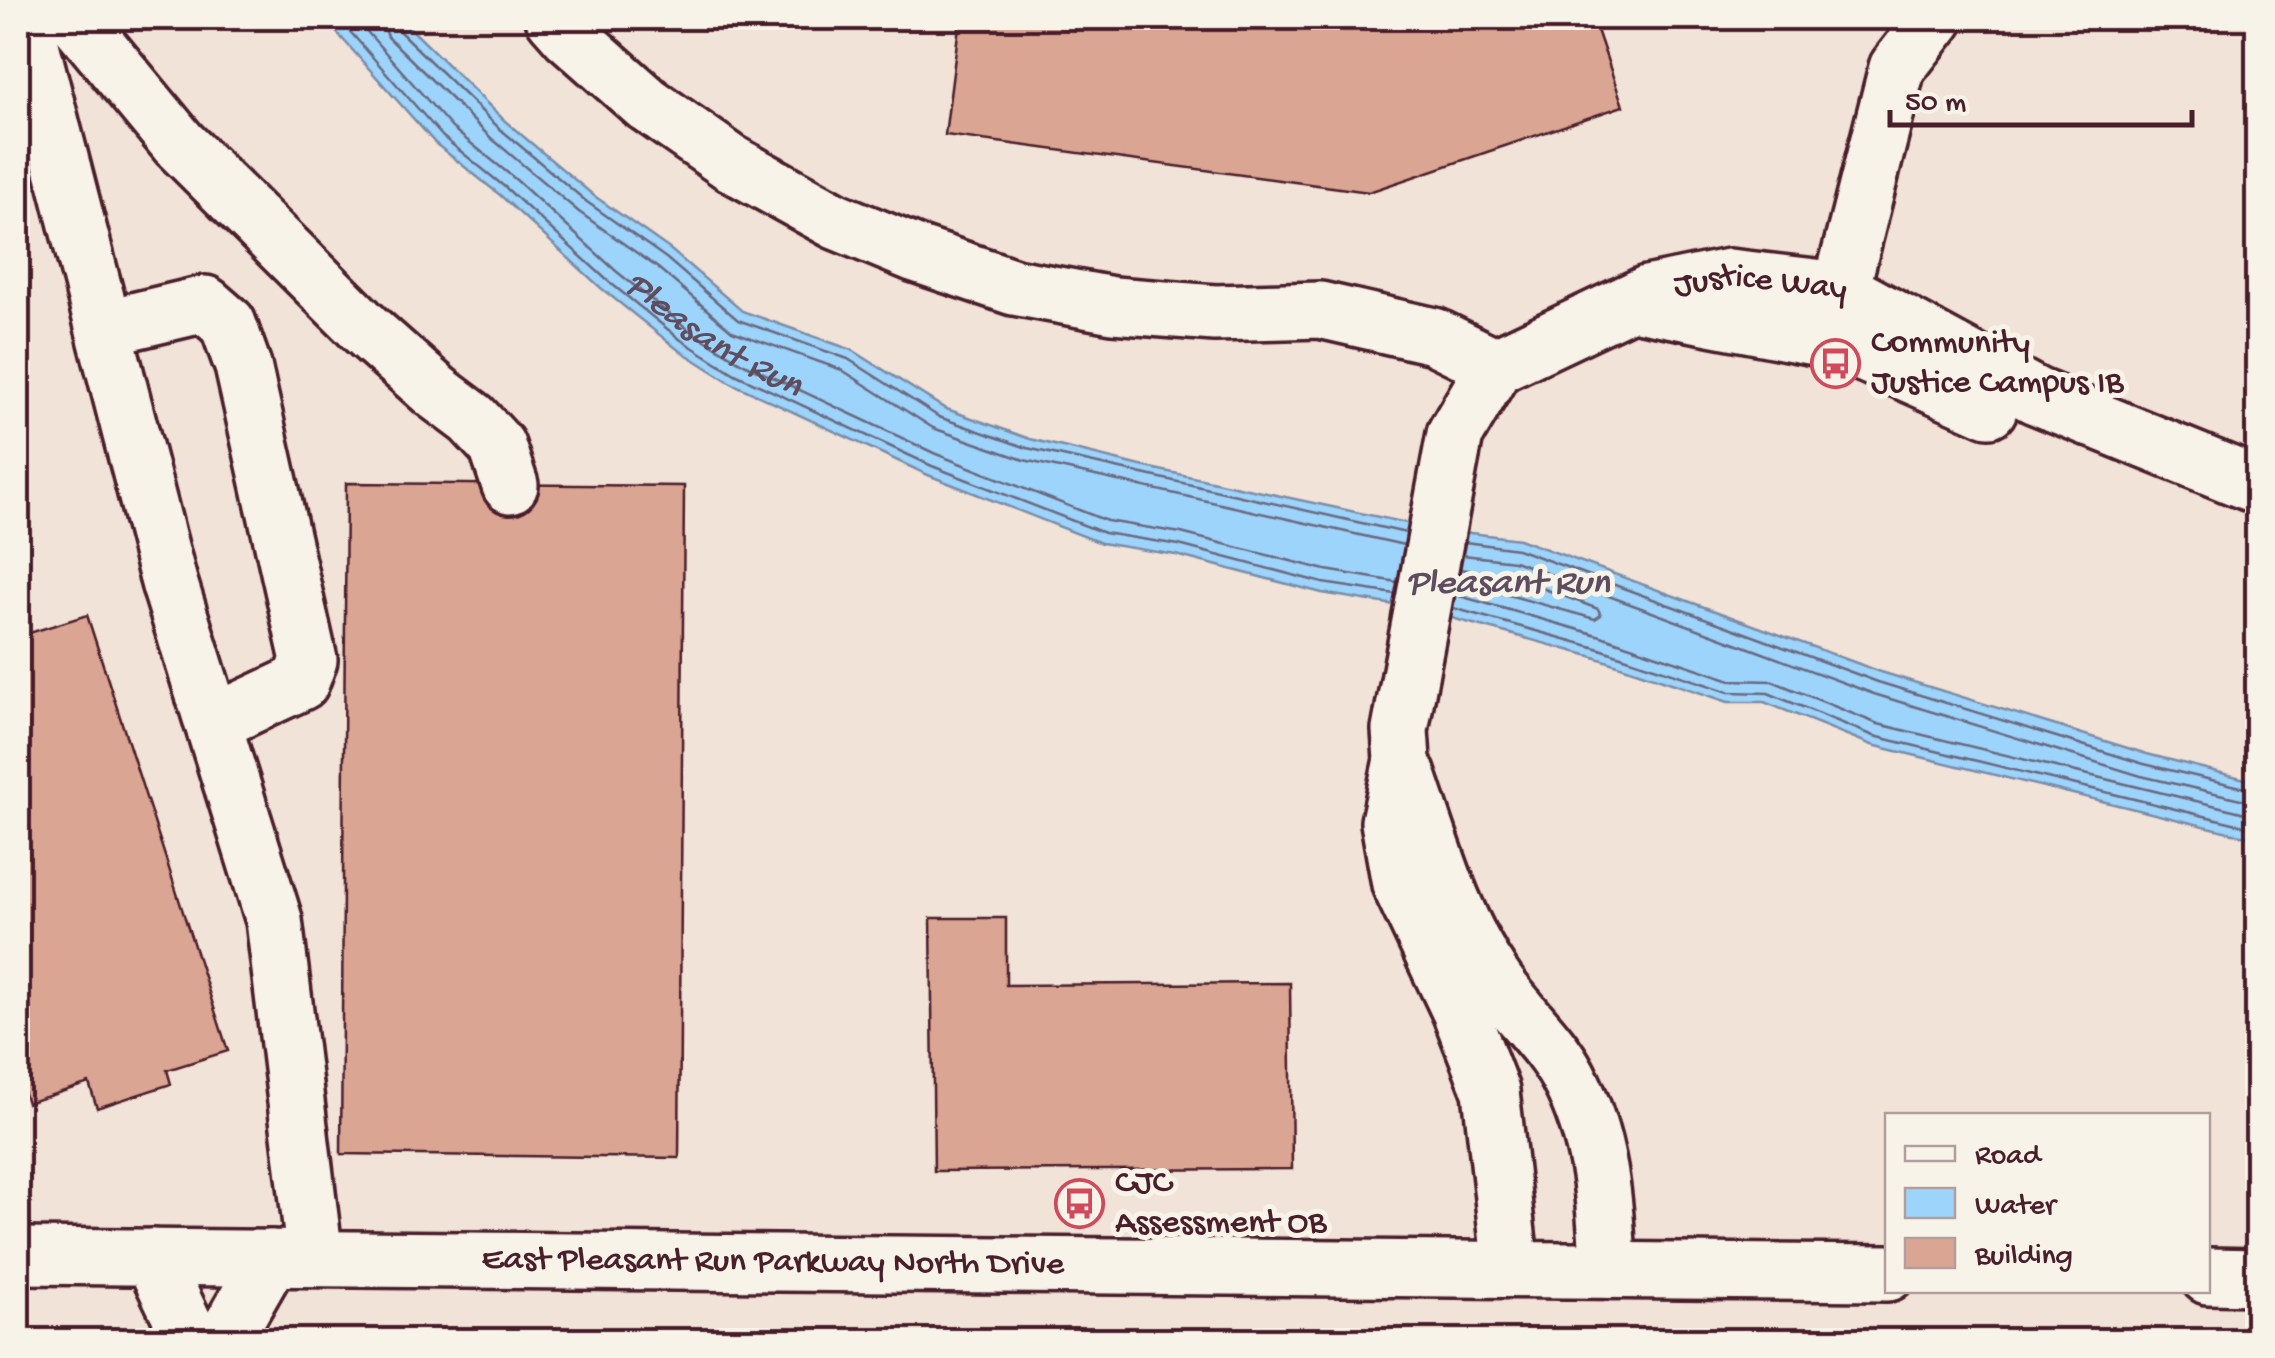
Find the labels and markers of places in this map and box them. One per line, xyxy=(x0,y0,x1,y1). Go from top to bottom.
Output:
place label: Community Justice Campus IB xyxy=(1871,324,2124,405)
bus stop icon: Community Justice Campus IB xyxy=(1810,338,1862,390)
place label: CJC Assessment OB xyxy=(1115,1164,1327,1245)
bus stop icon: CJC Assessment OB xyxy=(1054,1178,1106,1230)

